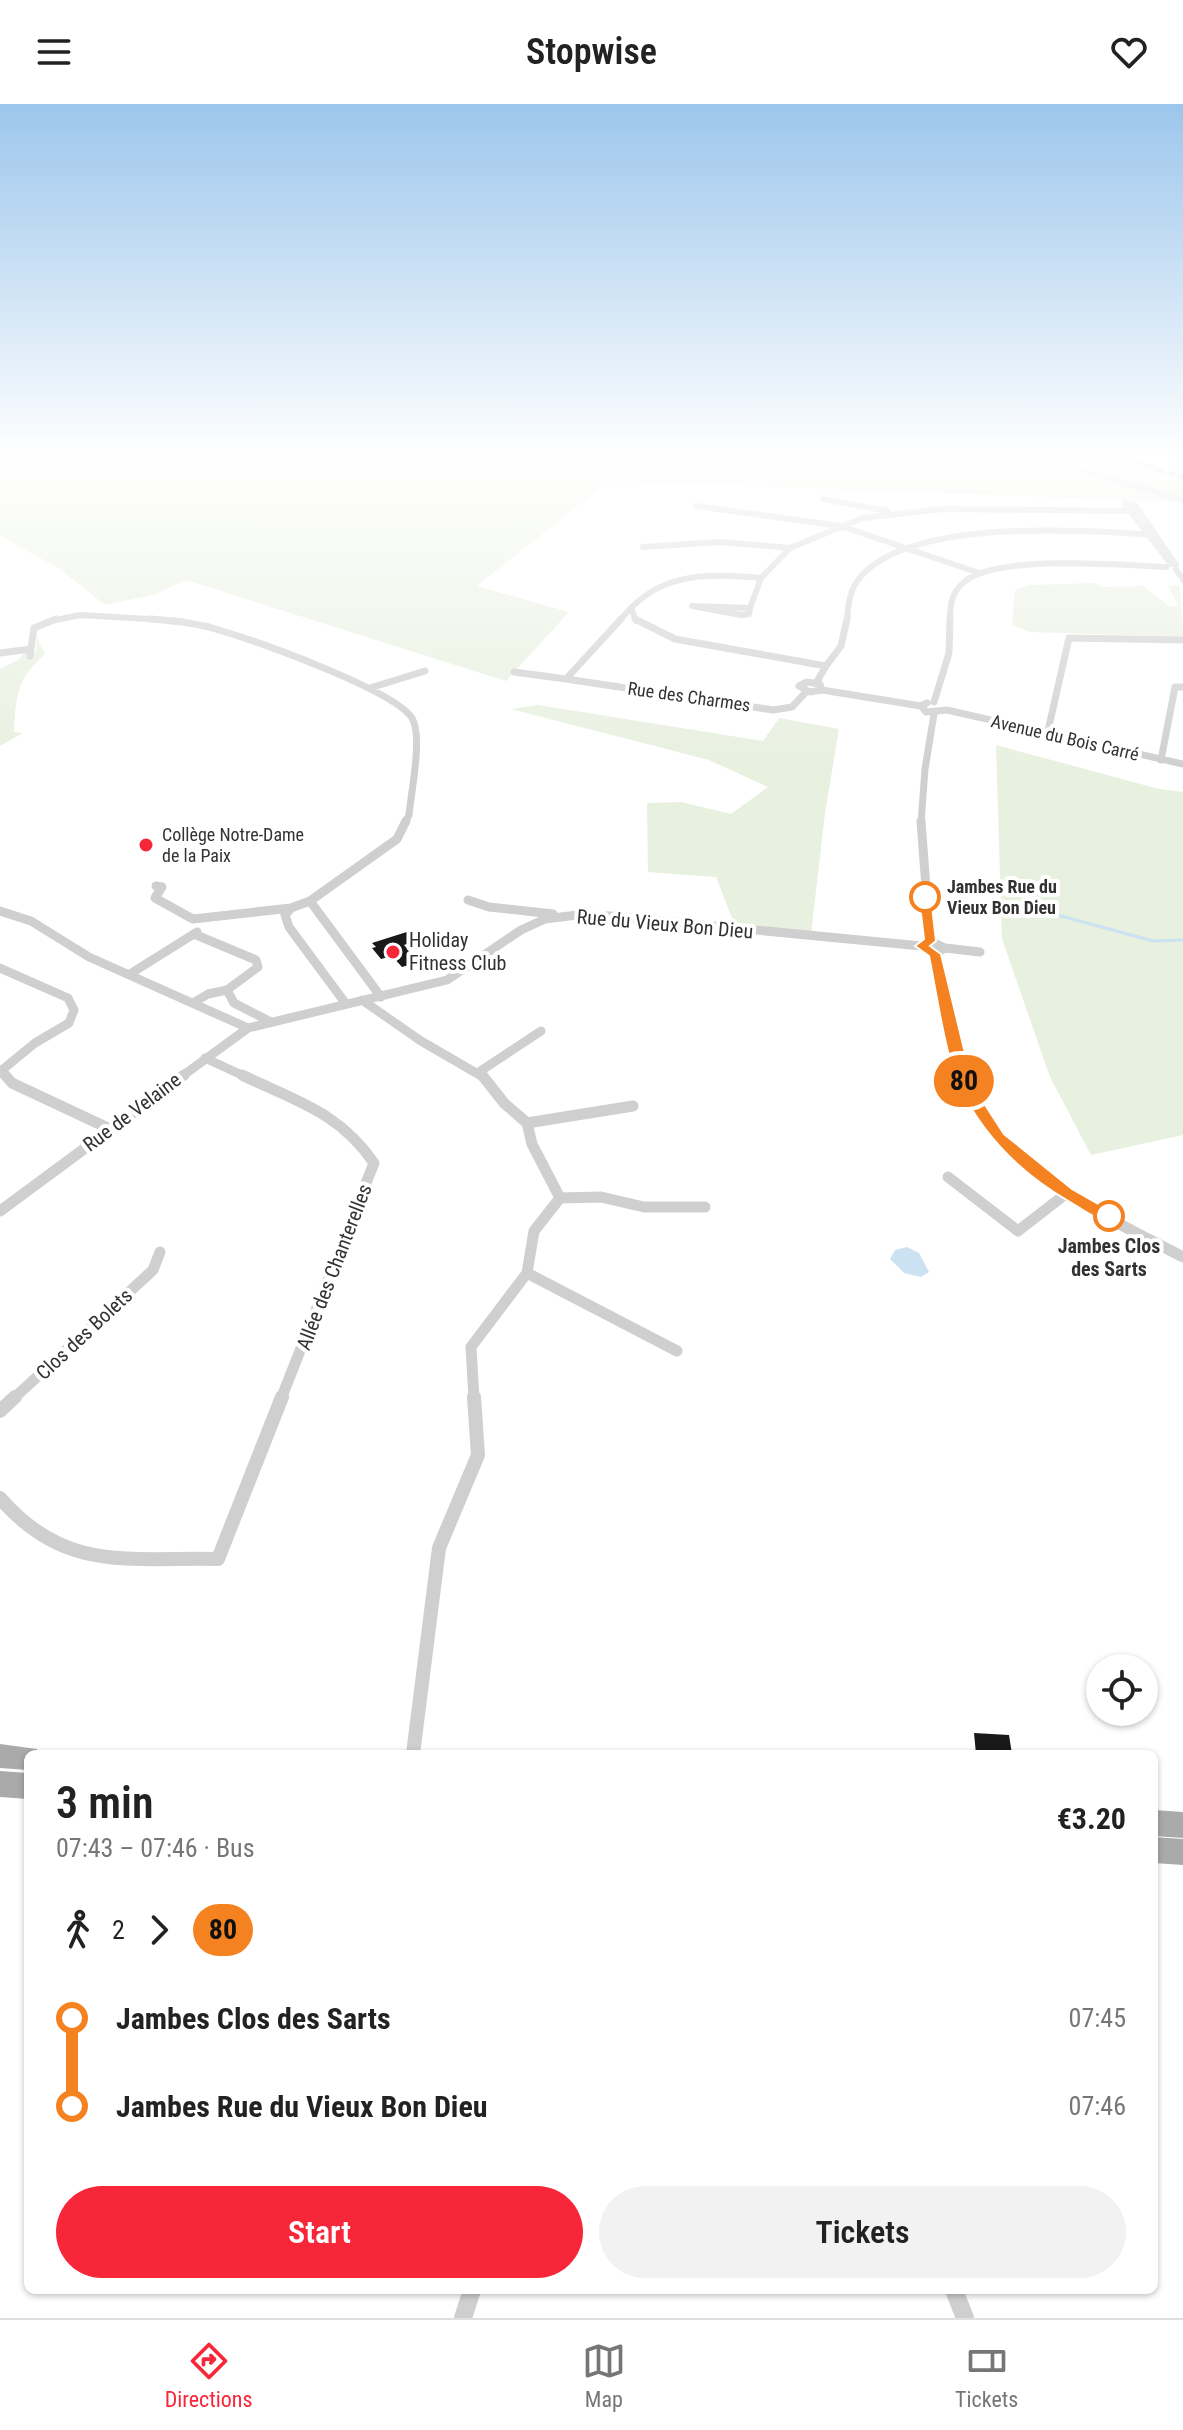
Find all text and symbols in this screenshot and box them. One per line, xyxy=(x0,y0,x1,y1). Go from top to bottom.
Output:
icon: menu xyxy=(32,30,76,74)
icon: heart xyxy=(1107,30,1151,74)
text: Stopwise xyxy=(526,31,657,73)
street label: Rue des Charmes xyxy=(626,677,752,716)
street label: Avenue du Bois Carré xyxy=(989,710,1141,765)
place label: Collège Notre-Dame de la Paix xyxy=(162,824,304,866)
marker: Collège Notre-Dame de la Paix xyxy=(137,836,155,854)
place label: Jambes Rue du Vieux Bon Dieu xyxy=(947,876,1057,918)
marker: Jambes Rue du Vieux Bon Dieu xyxy=(910,882,940,912)
street label: Rue du Vieux Bon Dieu xyxy=(576,904,754,944)
place label: Holiday Fitness Club xyxy=(409,928,506,975)
marker: Holiday Fitness Club xyxy=(384,943,402,961)
line badge: 80 xyxy=(928,1055,1000,1107)
text: 80 xyxy=(950,1064,978,1097)
street label: Rue de Velaine xyxy=(78,1067,186,1157)
street label: Allée des Chanterelles xyxy=(291,1181,377,1353)
marker: Jambes Clos des Sarts xyxy=(1094,1201,1124,1231)
place label: Jambes Clos des Sarts xyxy=(1058,1234,1160,1281)
street label: Clos des Bolets xyxy=(31,1283,137,1385)
map controls xyxy=(1086,1654,1158,1726)
button: locate xyxy=(1086,1654,1158,1726)
text: 3 min xyxy=(56,1777,153,1829)
text: €3.20 xyxy=(1057,1801,1126,1836)
text: 07:43 – 07:46 · Bus xyxy=(56,1833,255,1863)
icon: walk xyxy=(56,1908,100,1952)
icon: forward xyxy=(137,1908,181,1952)
text: 80 xyxy=(209,1913,237,1946)
text: 2 xyxy=(112,1915,125,1945)
text: Jambes Clos des Sarts xyxy=(116,2001,391,2036)
text: 07:45 xyxy=(1069,2003,1126,2033)
text: Jambes Rue du Vieux Bon Dieu xyxy=(116,2089,488,2124)
text: 07:46 xyxy=(1069,2091,1126,2121)
button: Start xyxy=(56,2186,583,2278)
button: Tickets xyxy=(599,2186,1126,2278)
tab: Directions xyxy=(165,2339,253,2412)
tab: Map xyxy=(582,2339,626,2412)
tab: Tickets xyxy=(955,2339,1018,2412)

